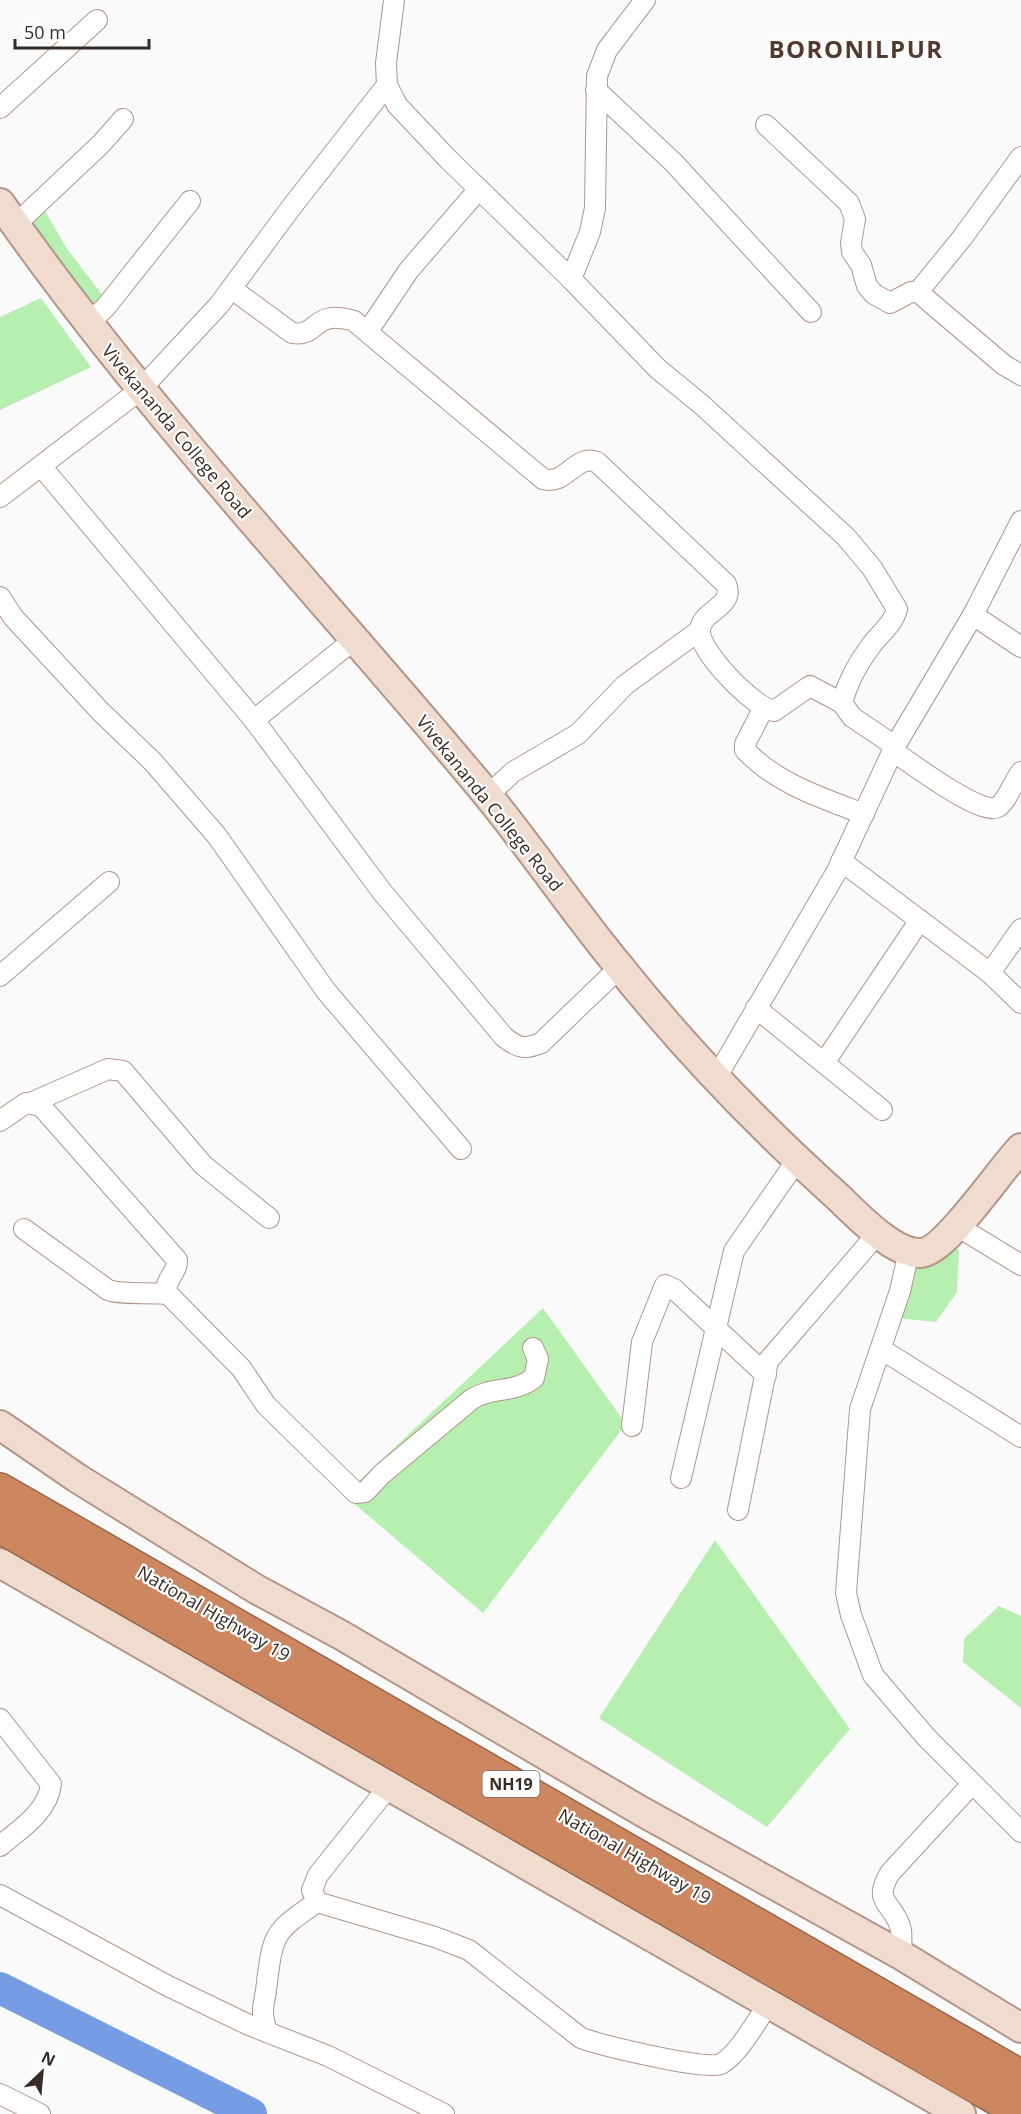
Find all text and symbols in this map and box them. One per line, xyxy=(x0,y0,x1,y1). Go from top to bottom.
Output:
scale bar xyxy=(15,12,148,50)
text: 50 m xyxy=(24,20,66,44)
district label: BORONILPUR xyxy=(768,32,944,65)
street label: Vivekananda College Road xyxy=(97,339,257,523)
street label: Vivekananda College Road xyxy=(411,710,569,896)
street label: National Highway 19 xyxy=(133,1559,295,1667)
road number: NH19 xyxy=(482,1771,540,1797)
street label: National Highway 19 xyxy=(554,1802,716,1910)
north arrow xyxy=(12,2042,72,2102)
text: N xyxy=(38,2046,59,2071)

